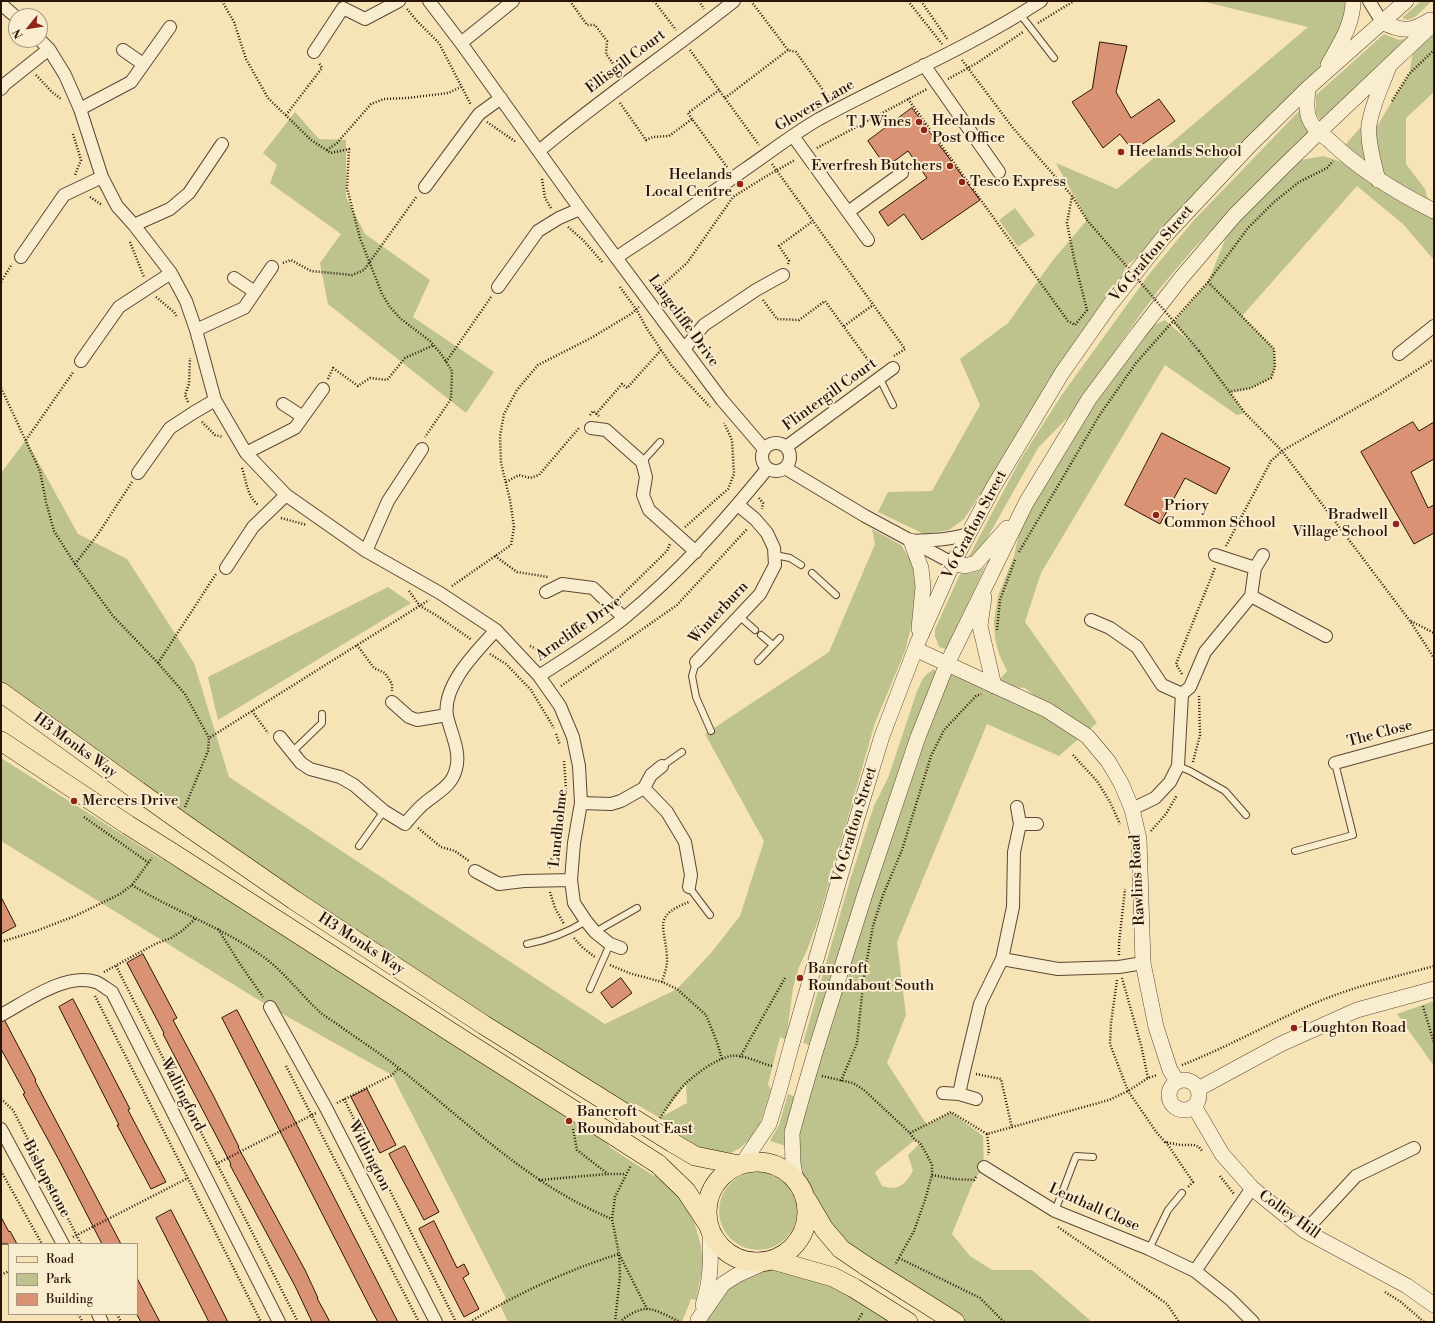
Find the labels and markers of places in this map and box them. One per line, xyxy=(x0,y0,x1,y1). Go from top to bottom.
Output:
place label: Heelands Post Office xyxy=(932,112,1005,147)
place label: T J Wines xyxy=(846,113,911,131)
marker: T J Wines xyxy=(914,117,924,127)
marker: Heelands Post Office xyxy=(919,125,929,135)
place label: Heelands School xyxy=(1129,143,1242,161)
marker: Heelands School xyxy=(1116,147,1126,157)
place label: Everfresh Butchers xyxy=(811,157,942,175)
marker: Everfresh Butchers xyxy=(945,161,955,171)
place label: Heelands Local Centre xyxy=(645,166,732,201)
place label: Tesco Express xyxy=(970,173,1066,191)
marker: Tesco Express xyxy=(957,177,967,187)
marker: Heelands Local Centre xyxy=(735,179,745,189)
place label: Priory Common School xyxy=(1164,497,1276,532)
place label: Bradwell Village School xyxy=(1292,506,1388,541)
marker: Priory Common School xyxy=(1151,510,1161,520)
marker: Bradwell Village School xyxy=(1391,519,1401,529)
place label: Mercers Drive xyxy=(82,792,179,810)
marker: Mercers Drive xyxy=(69,796,79,806)
place label: Bancroft Roundabout South xyxy=(808,960,934,995)
marker: Bancroft Roundabout South xyxy=(795,973,805,983)
place label: Loughton Road xyxy=(1302,1019,1406,1037)
marker: Loughton Road xyxy=(1289,1023,1299,1033)
place label: Bancroft Roundabout East xyxy=(577,1103,693,1138)
marker: Bancroft Roundabout East xyxy=(564,1116,574,1126)

